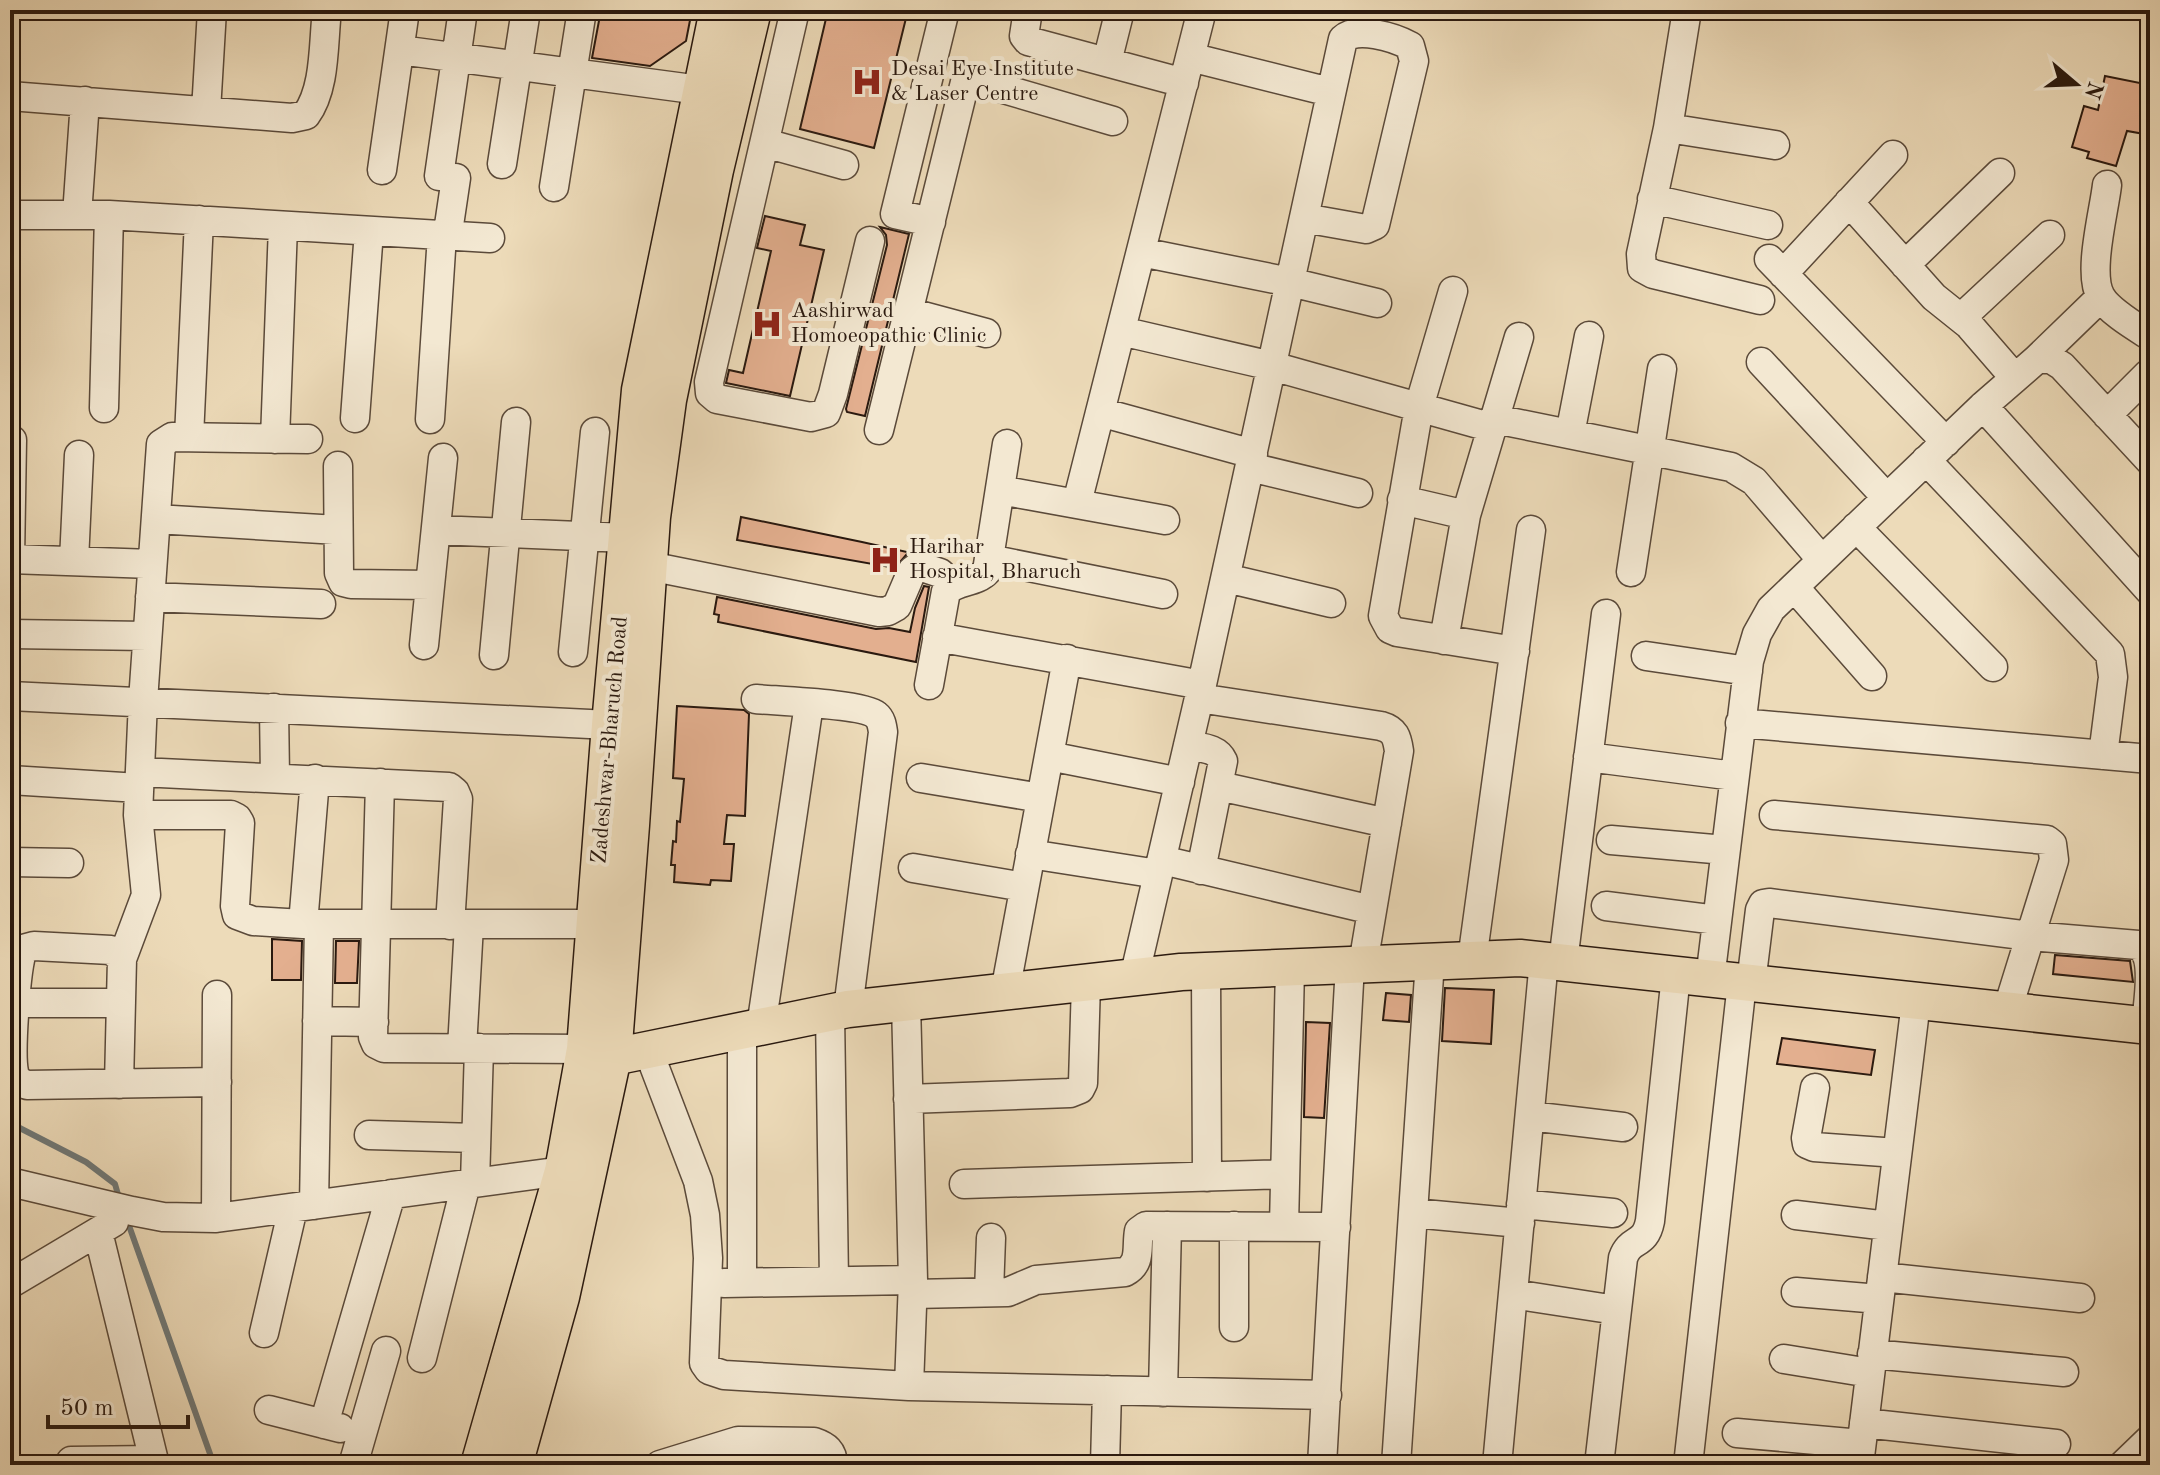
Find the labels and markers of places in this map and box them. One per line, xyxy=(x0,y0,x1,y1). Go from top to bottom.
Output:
place label: Desai Eye Institute & Laser Centre xyxy=(891,58,1074,105)
hospital icon: Desai Eye Institute & Laser Centre xyxy=(850,65,884,99)
place label: Aashirwad Homoeopathic Clinic xyxy=(791,300,986,347)
hospital icon: Aashirwad Homoeopathic Clinic xyxy=(750,307,784,341)
place label: Harihar Hospital, Bharuch xyxy=(909,536,1081,583)
hospital icon: Harihar Hospital, Bharuch xyxy=(868,543,902,577)

